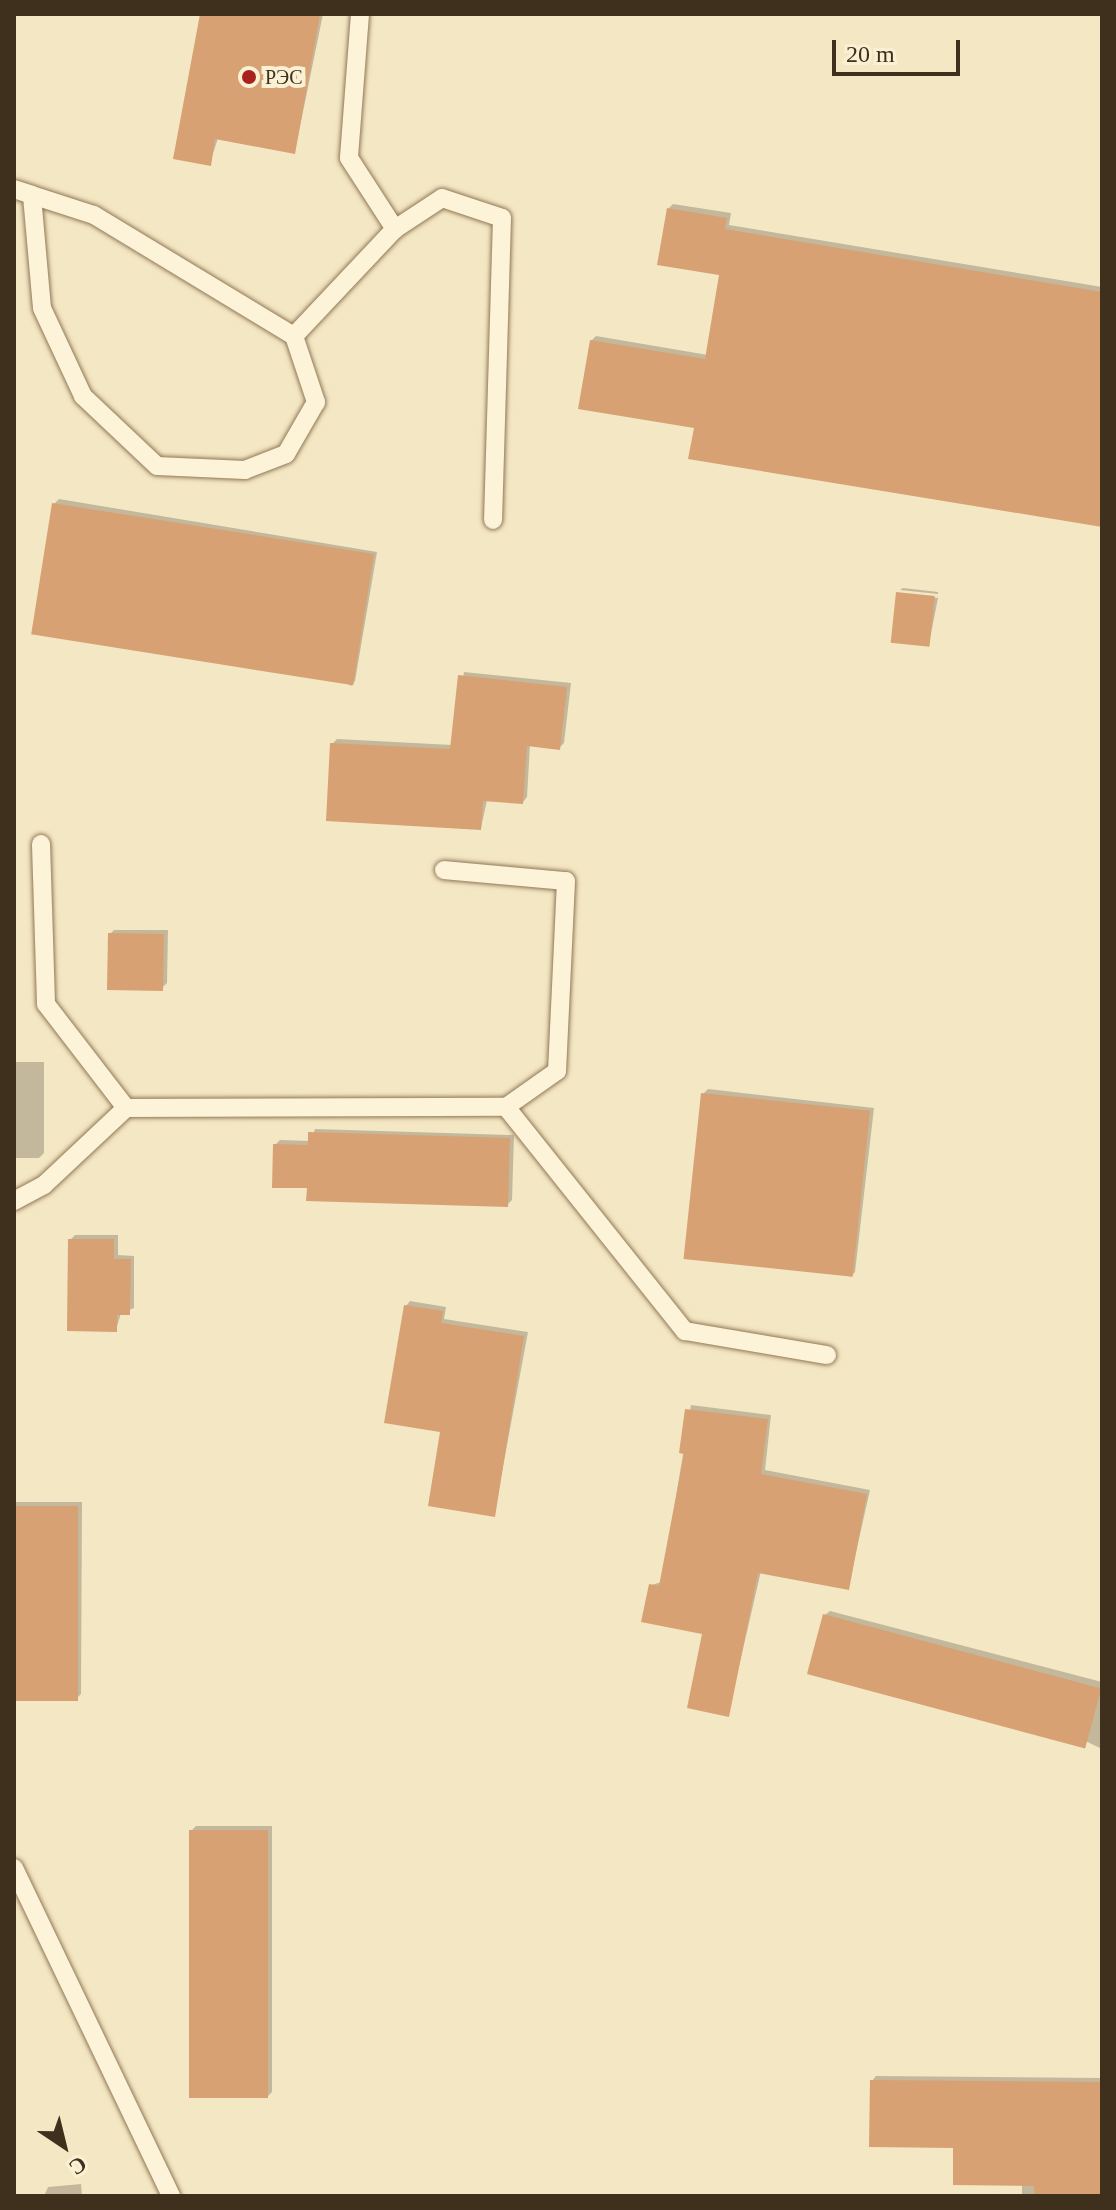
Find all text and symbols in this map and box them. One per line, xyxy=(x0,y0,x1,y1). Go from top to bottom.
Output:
scale bar xyxy=(836,24,964,74)
text: 20 m xyxy=(846,41,895,67)
place label: РЭС xyxy=(265,65,303,89)
marker: РЭС xyxy=(240,68,258,86)
north arrow xyxy=(24,2106,104,2186)
text: С xyxy=(64,2151,92,2181)

